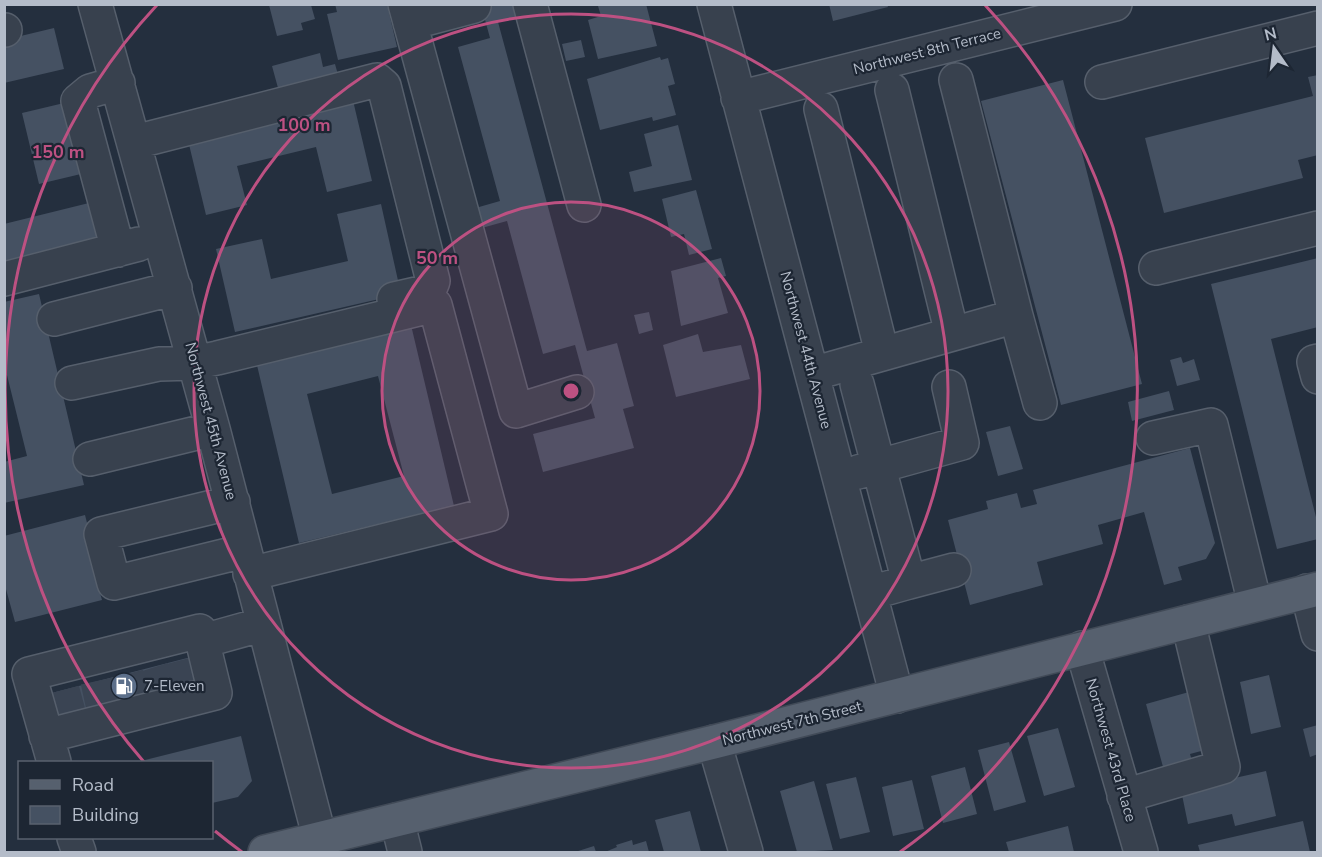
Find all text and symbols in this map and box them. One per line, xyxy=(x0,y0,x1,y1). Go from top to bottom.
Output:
north arrow xyxy=(1244,18,1304,78)
text: N xyxy=(1262,22,1279,47)
street label: Northwest 8th Terrace xyxy=(851,23,1003,79)
text: 100 m xyxy=(277,113,331,137)
text: 150 m xyxy=(31,140,85,164)
text: 50 m xyxy=(416,246,458,270)
street label: Northwest 44th Avenue xyxy=(775,269,837,431)
street label: Northwest 45th Avenue xyxy=(180,340,242,502)
centre of rings xyxy=(561,381,581,401)
fuel station icon: 7-Eleven xyxy=(109,671,139,701)
place label: 7-Eleven xyxy=(144,676,204,696)
street label: Northwest 43rd Place xyxy=(1081,676,1141,824)
street label: Northwest 7th Street xyxy=(720,696,865,750)
legend xyxy=(18,761,213,839)
text: Road xyxy=(72,773,114,797)
text: Building xyxy=(72,803,139,827)

